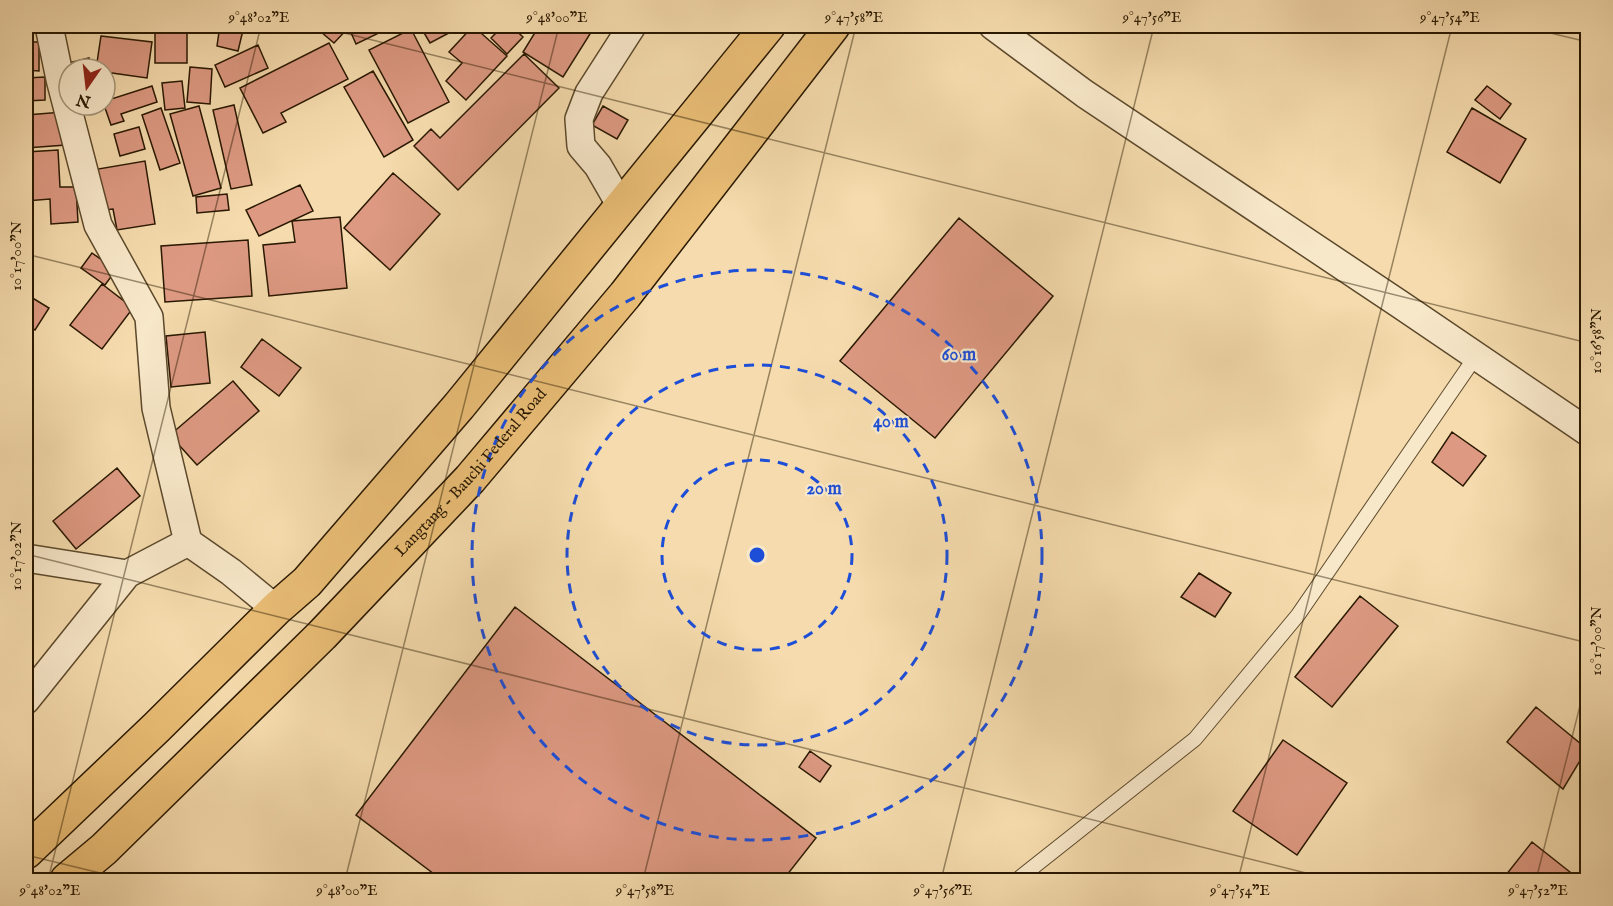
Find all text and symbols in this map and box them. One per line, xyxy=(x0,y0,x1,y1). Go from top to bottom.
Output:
text: 9°48'02"E xyxy=(228,8,289,27)
text: 9°48'00"E xyxy=(525,8,588,27)
text: 9°47'58"E xyxy=(824,8,883,27)
text: 9°47'56"E xyxy=(1122,8,1181,27)
text: 9°47'54"E xyxy=(1419,8,1480,27)
north arrow xyxy=(57,57,117,117)
text: N xyxy=(75,88,94,111)
text: 10°17'00"N xyxy=(7,221,26,291)
text: 10°16'58"N xyxy=(1587,308,1606,374)
text: 60 m xyxy=(942,344,976,367)
street label: Langtang - Bauchi Federal Road xyxy=(391,385,552,561)
text: 40 m xyxy=(873,411,909,434)
text: 20 m xyxy=(806,478,842,501)
text: 10°17'02"N xyxy=(7,521,26,591)
centre of rings xyxy=(747,545,767,565)
text: 10°17'00"N xyxy=(1587,606,1606,676)
text: 9°48'02"E xyxy=(19,881,80,900)
text: 9°48'00"E xyxy=(315,881,378,900)
text: 9°47'58"E xyxy=(615,881,674,900)
text: 9°47'56"E xyxy=(913,881,972,900)
text: 9°47'54"E xyxy=(1209,881,1270,900)
text: 9°47'52"E xyxy=(1507,881,1568,900)

